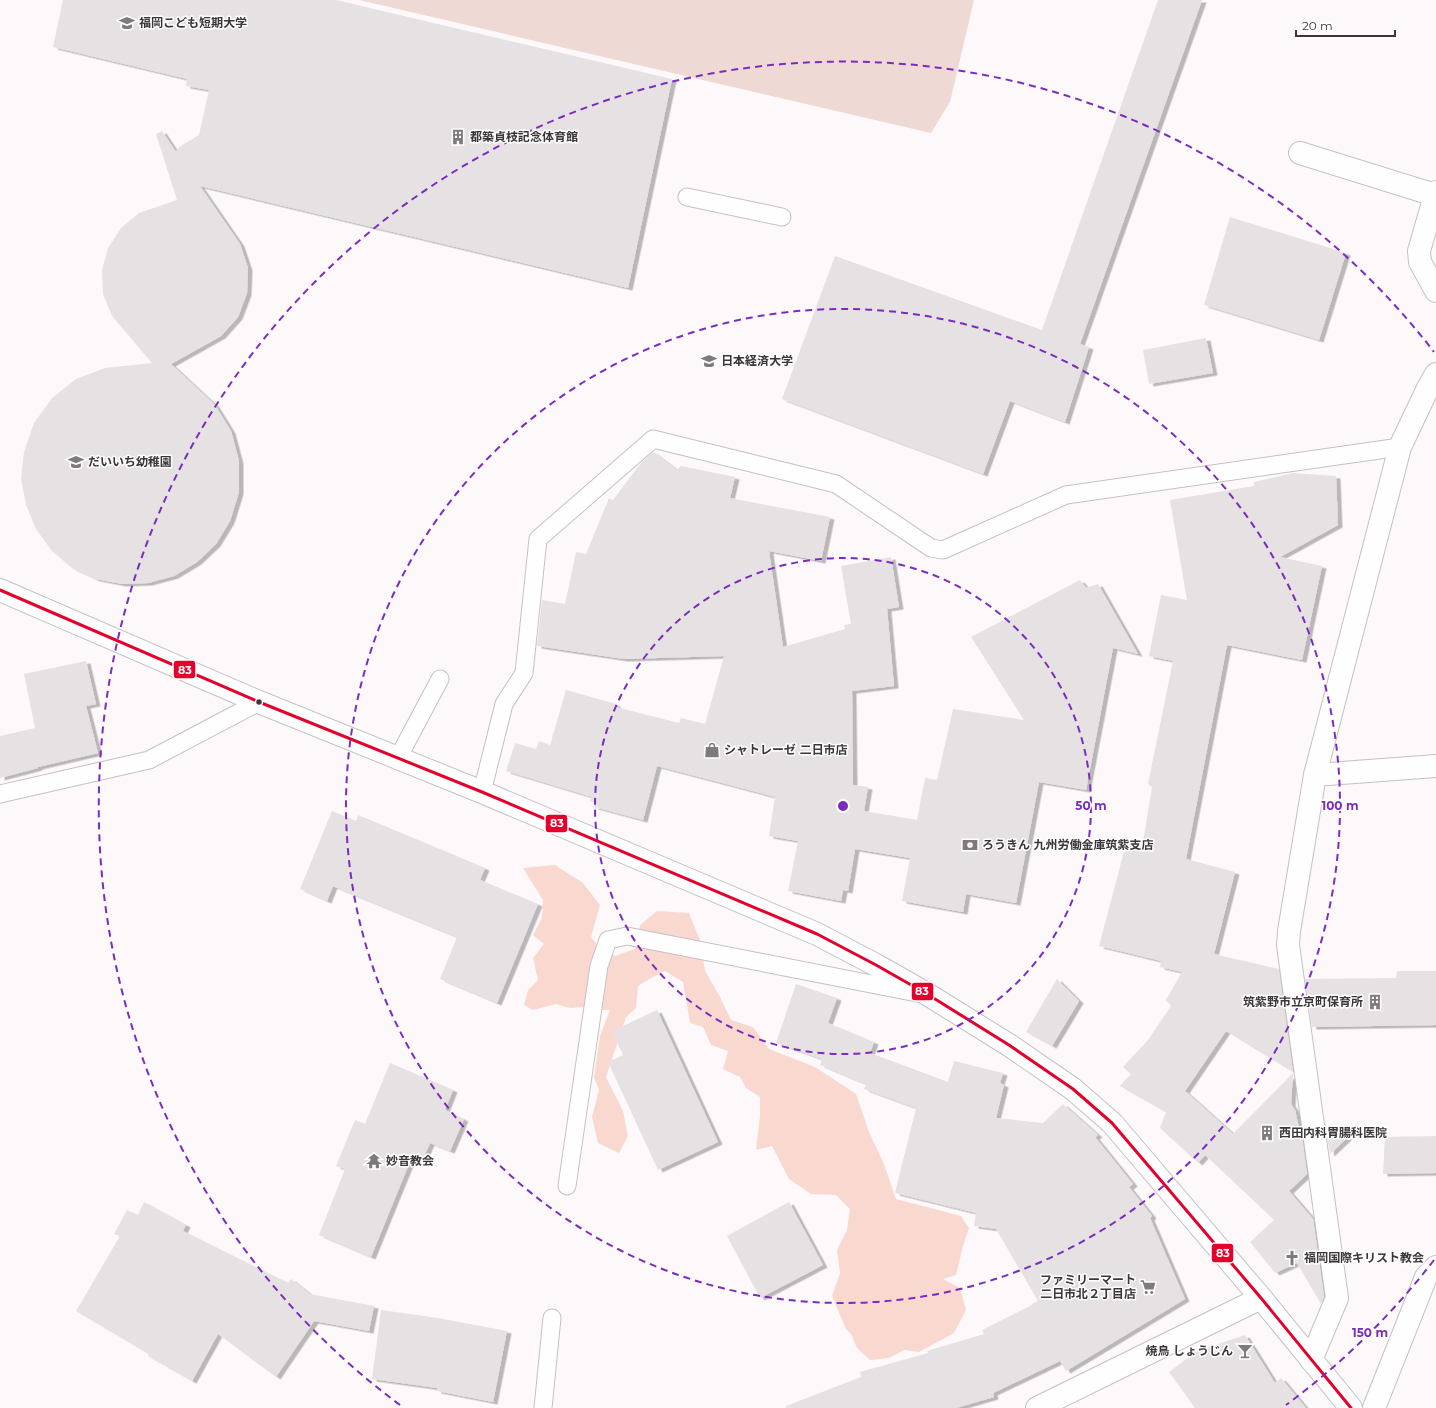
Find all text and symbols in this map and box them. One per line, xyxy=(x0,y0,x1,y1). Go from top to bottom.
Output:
scale bar xyxy=(1296,12,1395,38)
school or university icon: 福岡こども短期大学 xyxy=(118,14,136,32)
place label: 福岡こども短期大学 xyxy=(139,15,247,30)
text: 20 m xyxy=(1302,18,1333,33)
building icon: 都築貞枝記念体育館 xyxy=(449,128,467,146)
place label: 都築貞枝記念体育館 xyxy=(470,129,578,144)
school or university icon: 日本経済大学 xyxy=(700,352,718,370)
place label: 日本経済大学 xyxy=(721,353,793,368)
school or university icon: だいいち幼稚園 xyxy=(67,453,85,471)
place label: だいいち幼稚園 xyxy=(88,454,172,469)
line badge: 83 xyxy=(173,660,196,679)
text: 83 xyxy=(178,663,192,677)
unlabelled marker xyxy=(254,697,264,707)
shop icon: シャトレーゼ 二日市店 xyxy=(703,741,721,759)
place label: シャトレーゼ 二日市店 xyxy=(724,742,847,757)
text: 50 m xyxy=(1075,798,1107,813)
text: 100 m xyxy=(1322,798,1358,813)
centre of rings xyxy=(836,799,850,813)
line badge: 83 xyxy=(545,814,568,833)
text: 83 xyxy=(550,816,564,830)
bank icon: ろうきん 九州労働金庫筑紫支店 xyxy=(961,836,979,854)
place label: ろうきん 九州労働金庫筑紫支店 xyxy=(982,837,1153,852)
line badge: 83 xyxy=(911,982,934,1001)
text: 83 xyxy=(915,984,929,998)
building icon: 筑紫野市立京町保育所 xyxy=(1366,993,1384,1011)
place label: 筑紫野市立京町保育所 xyxy=(1243,994,1363,1009)
building icon: 西田内科胃腸科医院 xyxy=(1258,1124,1276,1142)
place label: 西田内科胃腸科医院 xyxy=(1279,1125,1387,1140)
temple icon: 妙音教会 xyxy=(365,1152,383,1170)
place label: 妙音教会 xyxy=(386,1153,434,1168)
line badge: 83 xyxy=(1211,1243,1234,1263)
text: 83 xyxy=(1216,1246,1230,1260)
church icon: 福岡国際キリスト教会 xyxy=(1283,1249,1301,1267)
place label: 福岡国際キリスト教会 xyxy=(1304,1250,1424,1265)
place label: ファミリーマート 二日市北２丁目店 xyxy=(1040,1272,1136,1301)
supermarket icon: ファミリーマート 二日市北２丁目店 xyxy=(1139,1278,1157,1296)
text: 150 m xyxy=(1352,1325,1388,1340)
bar icon: 焼鳥 しょうじん xyxy=(1236,1342,1254,1360)
place label: 焼鳥 しょうじん xyxy=(1146,1343,1233,1358)

